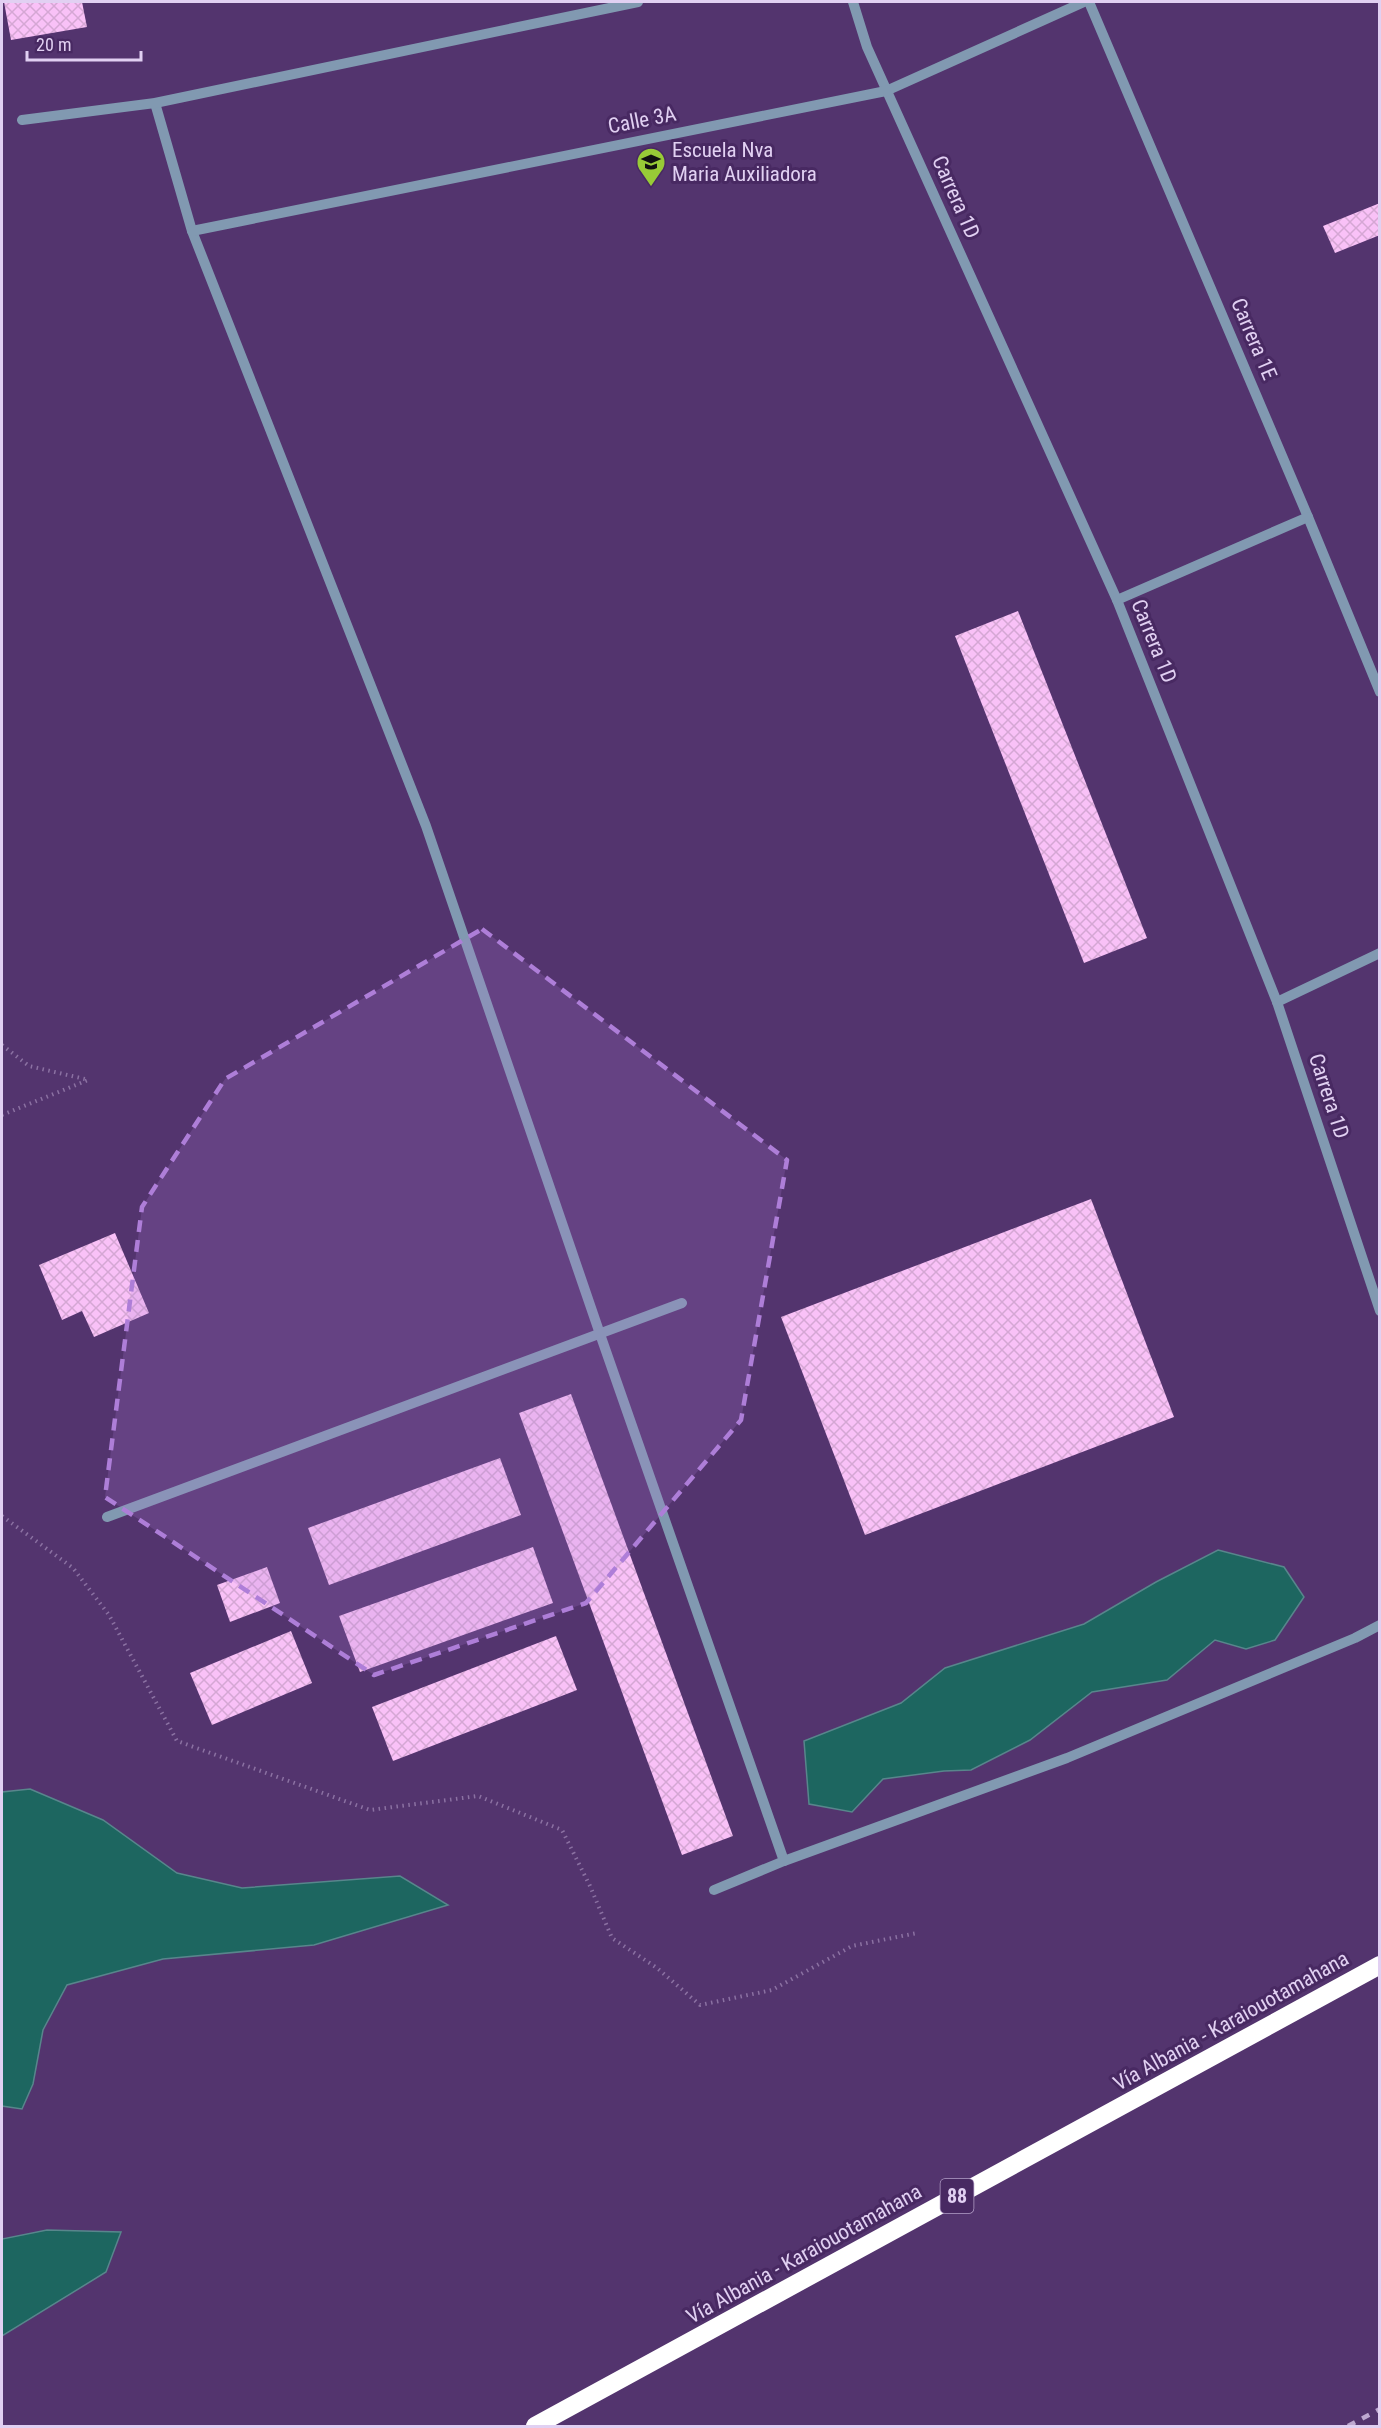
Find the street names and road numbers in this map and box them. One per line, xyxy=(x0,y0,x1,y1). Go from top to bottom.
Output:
street label: Calle 3A xyxy=(606,102,678,138)
street label: Carrera 1D xyxy=(927,152,985,242)
street label: Carrera 1E xyxy=(1226,295,1282,383)
street label: Carrera 1D xyxy=(1126,596,1182,686)
street label: Carrera 1D xyxy=(1304,1051,1354,1141)
street label: Vía Albania - Karaiouotamahana xyxy=(1109,1946,1353,2096)
street label: Vía Albania - Karaiouotamahana xyxy=(682,2179,926,2329)
road number: 88 xyxy=(940,2179,974,2213)

